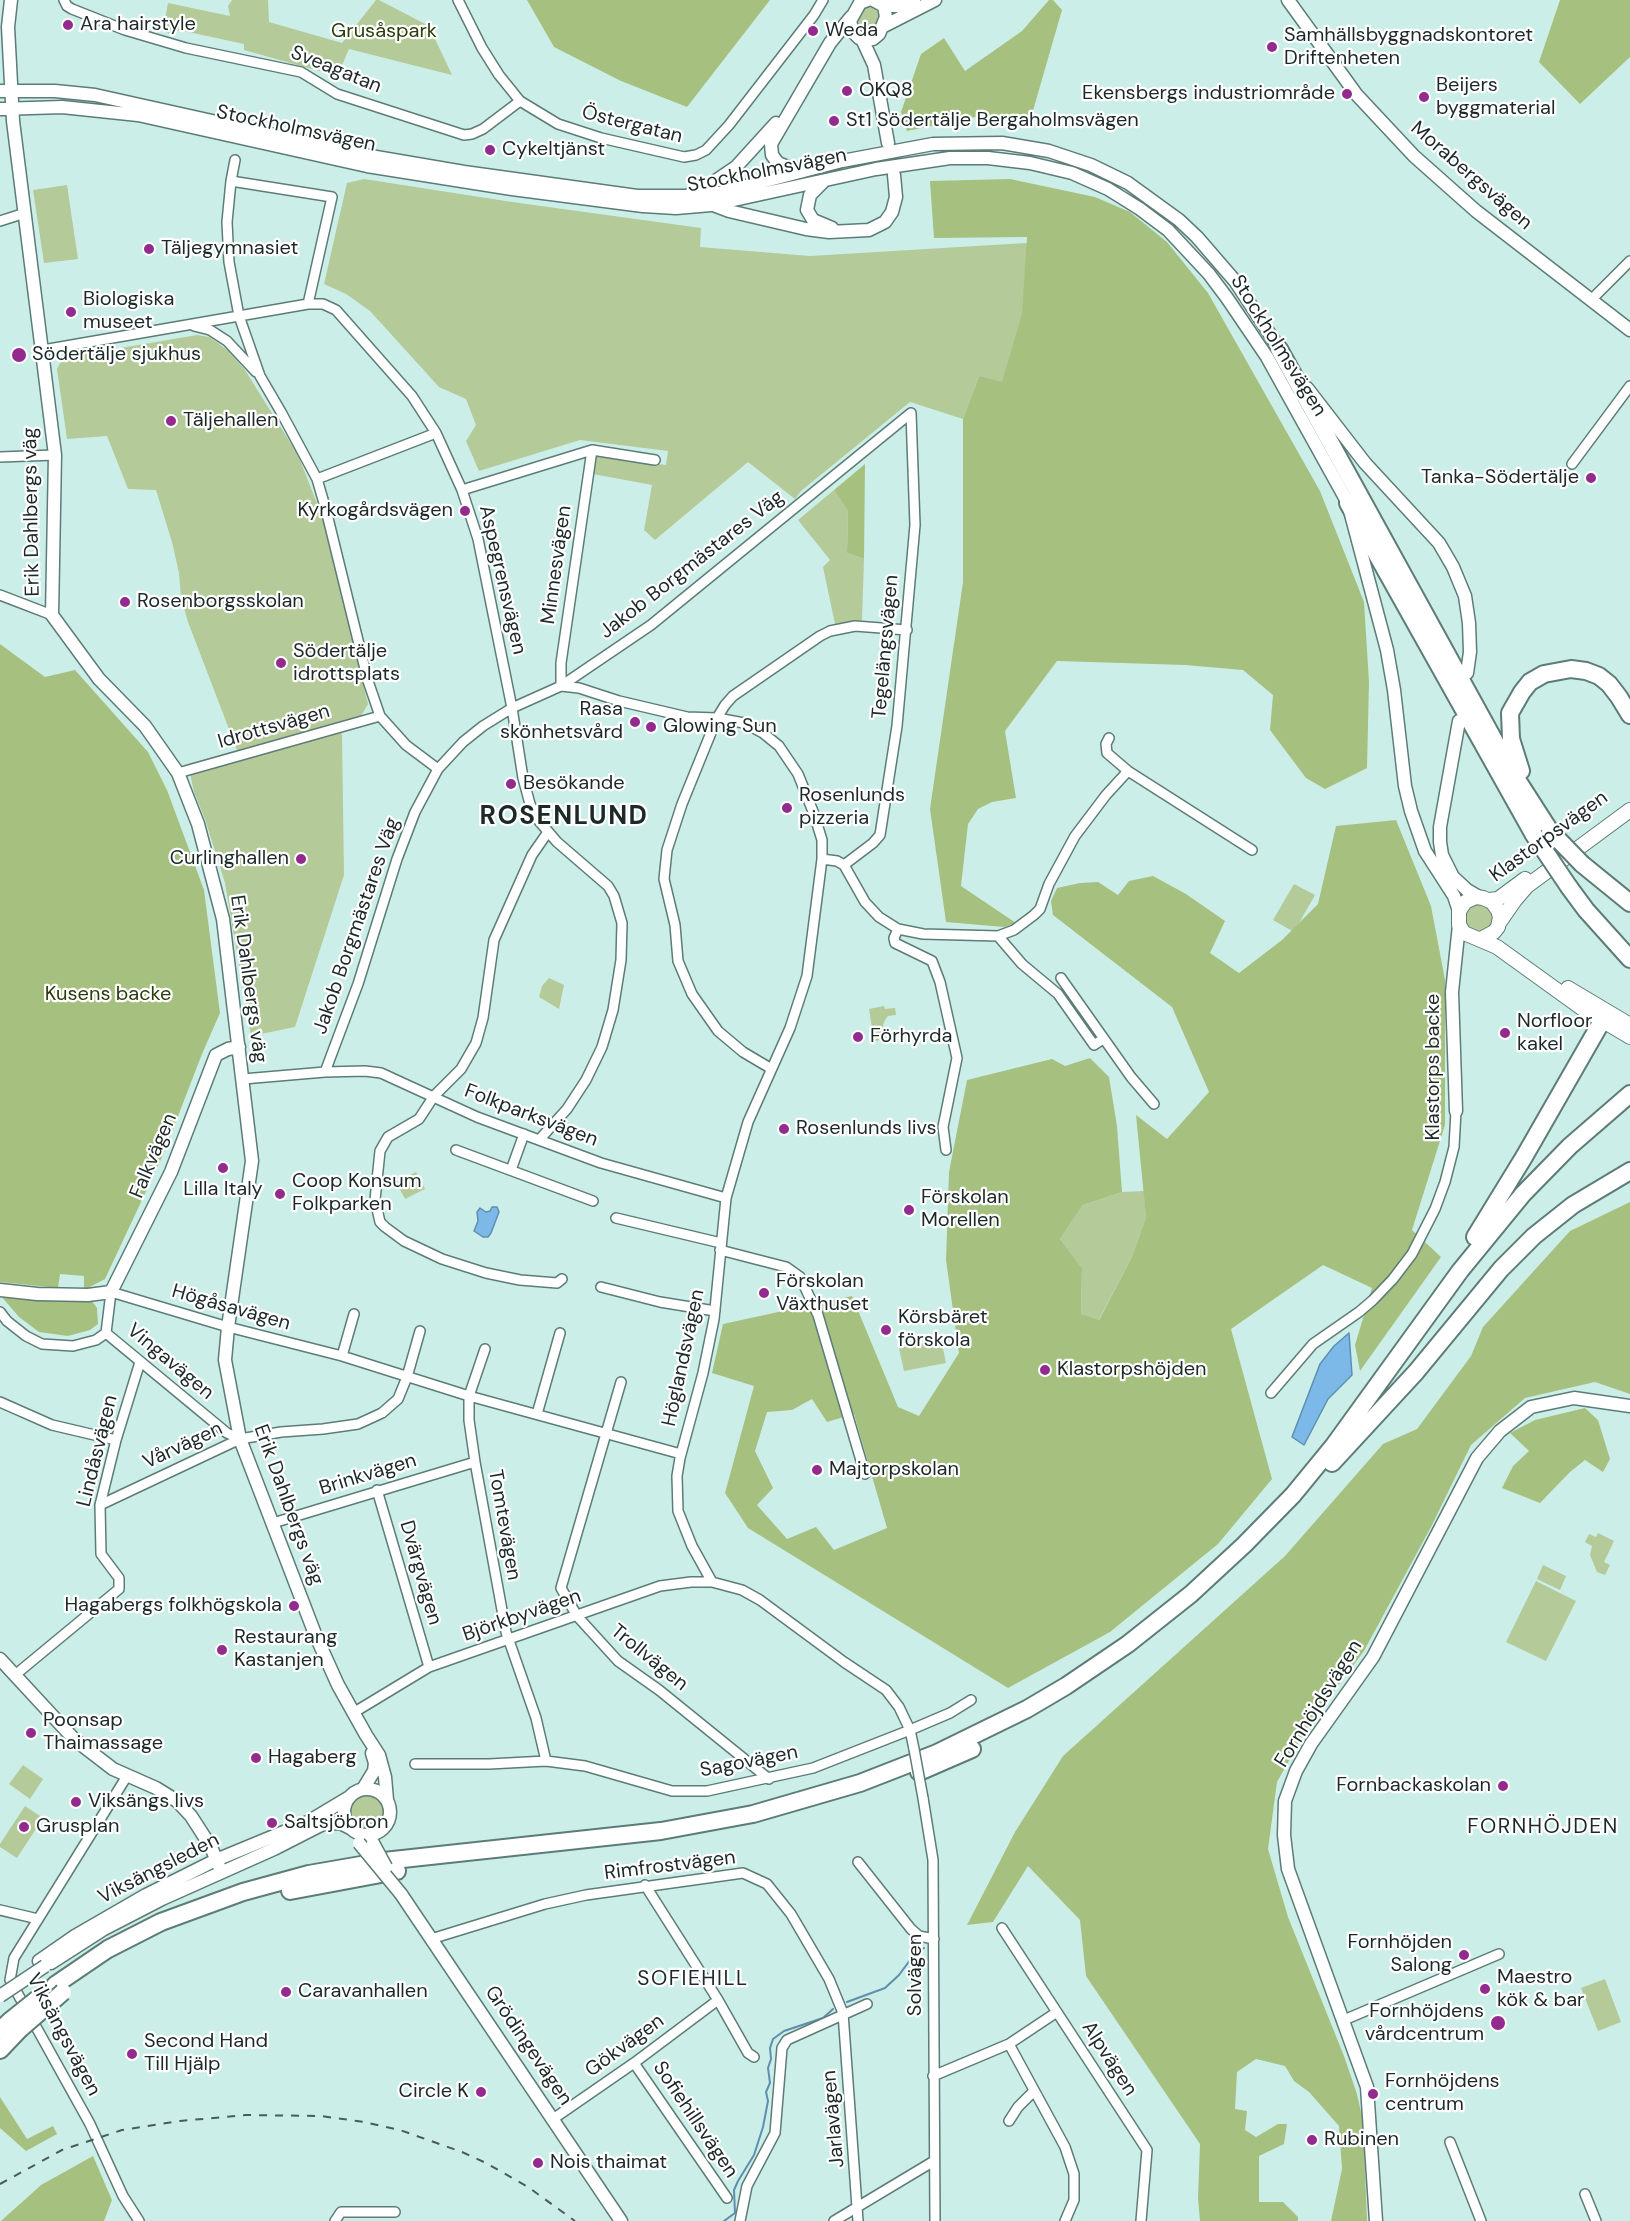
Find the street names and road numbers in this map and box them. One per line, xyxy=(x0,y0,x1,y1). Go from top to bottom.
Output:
street label: Sveagatan xyxy=(287,41,385,99)
street label: Stockholmsvägen xyxy=(214,100,378,158)
street label: Östergatan xyxy=(579,101,685,149)
street label: Morabergsvägen xyxy=(1405,117,1537,235)
street label: Stockholmsvägen xyxy=(685,144,849,198)
street label: Stockholmsvägen xyxy=(1225,271,1331,421)
street label: Erik Dahlbergs väg xyxy=(19,427,45,597)
street label: Jakob Borgmästares Väg xyxy=(595,486,789,644)
street label: Aspegrensvägen xyxy=(473,503,531,657)
street label: Minnesvägen xyxy=(537,504,577,626)
street label: Tegelängsvägen xyxy=(868,574,904,720)
street label: Idrottsvägen xyxy=(215,700,333,754)
street label: Klastorpsvägen xyxy=(1485,786,1613,888)
street label: Jakob Borgmästares Väg xyxy=(309,815,405,1037)
street label: Erik Dahlbergs väg xyxy=(224,894,272,1064)
street label: Klastorps backe xyxy=(1422,994,1446,1140)
street label: Folkparksvägen xyxy=(461,1080,601,1152)
street label: Falkvägen xyxy=(125,1110,183,1202)
street label: Högåsavägen xyxy=(169,1280,293,1336)
street label: Höglandsvägen xyxy=(658,1287,710,1429)
street label: Vingavägen xyxy=(122,1319,218,1405)
street label: Lindåsvägen xyxy=(73,1393,123,1509)
street label: Vårvägen xyxy=(139,1417,227,1475)
street label: Erik Dahlbergs väg xyxy=(248,1421,328,1589)
street label: Brinkvägen xyxy=(317,1449,419,1501)
street label: Tomtevägen xyxy=(482,1468,526,1582)
street label: Dvärgvägen xyxy=(394,1518,446,1628)
street label: Björkbyvägen xyxy=(460,1585,584,1647)
street label: Trollvägen xyxy=(606,1620,692,1696)
street label: Fornhöjdsvägen xyxy=(1270,1636,1368,1772)
street label: Sagovägen xyxy=(698,1741,800,1783)
street label: Viksängsleden xyxy=(95,1828,223,1910)
street label: Rimfrostvägen xyxy=(603,1846,737,1886)
street label: Solvägen xyxy=(904,1934,928,2016)
street label: Viksängsvägen xyxy=(21,1970,105,2100)
street label: Grödingevägen xyxy=(479,1982,577,2110)
street label: Gökvägen xyxy=(581,2009,669,2083)
street label: Alpvägen xyxy=(1076,2017,1142,2101)
street label: Sofiehillsvägen xyxy=(647,2057,743,2183)
street label: Jarlavägen xyxy=(818,2069,850,2169)

